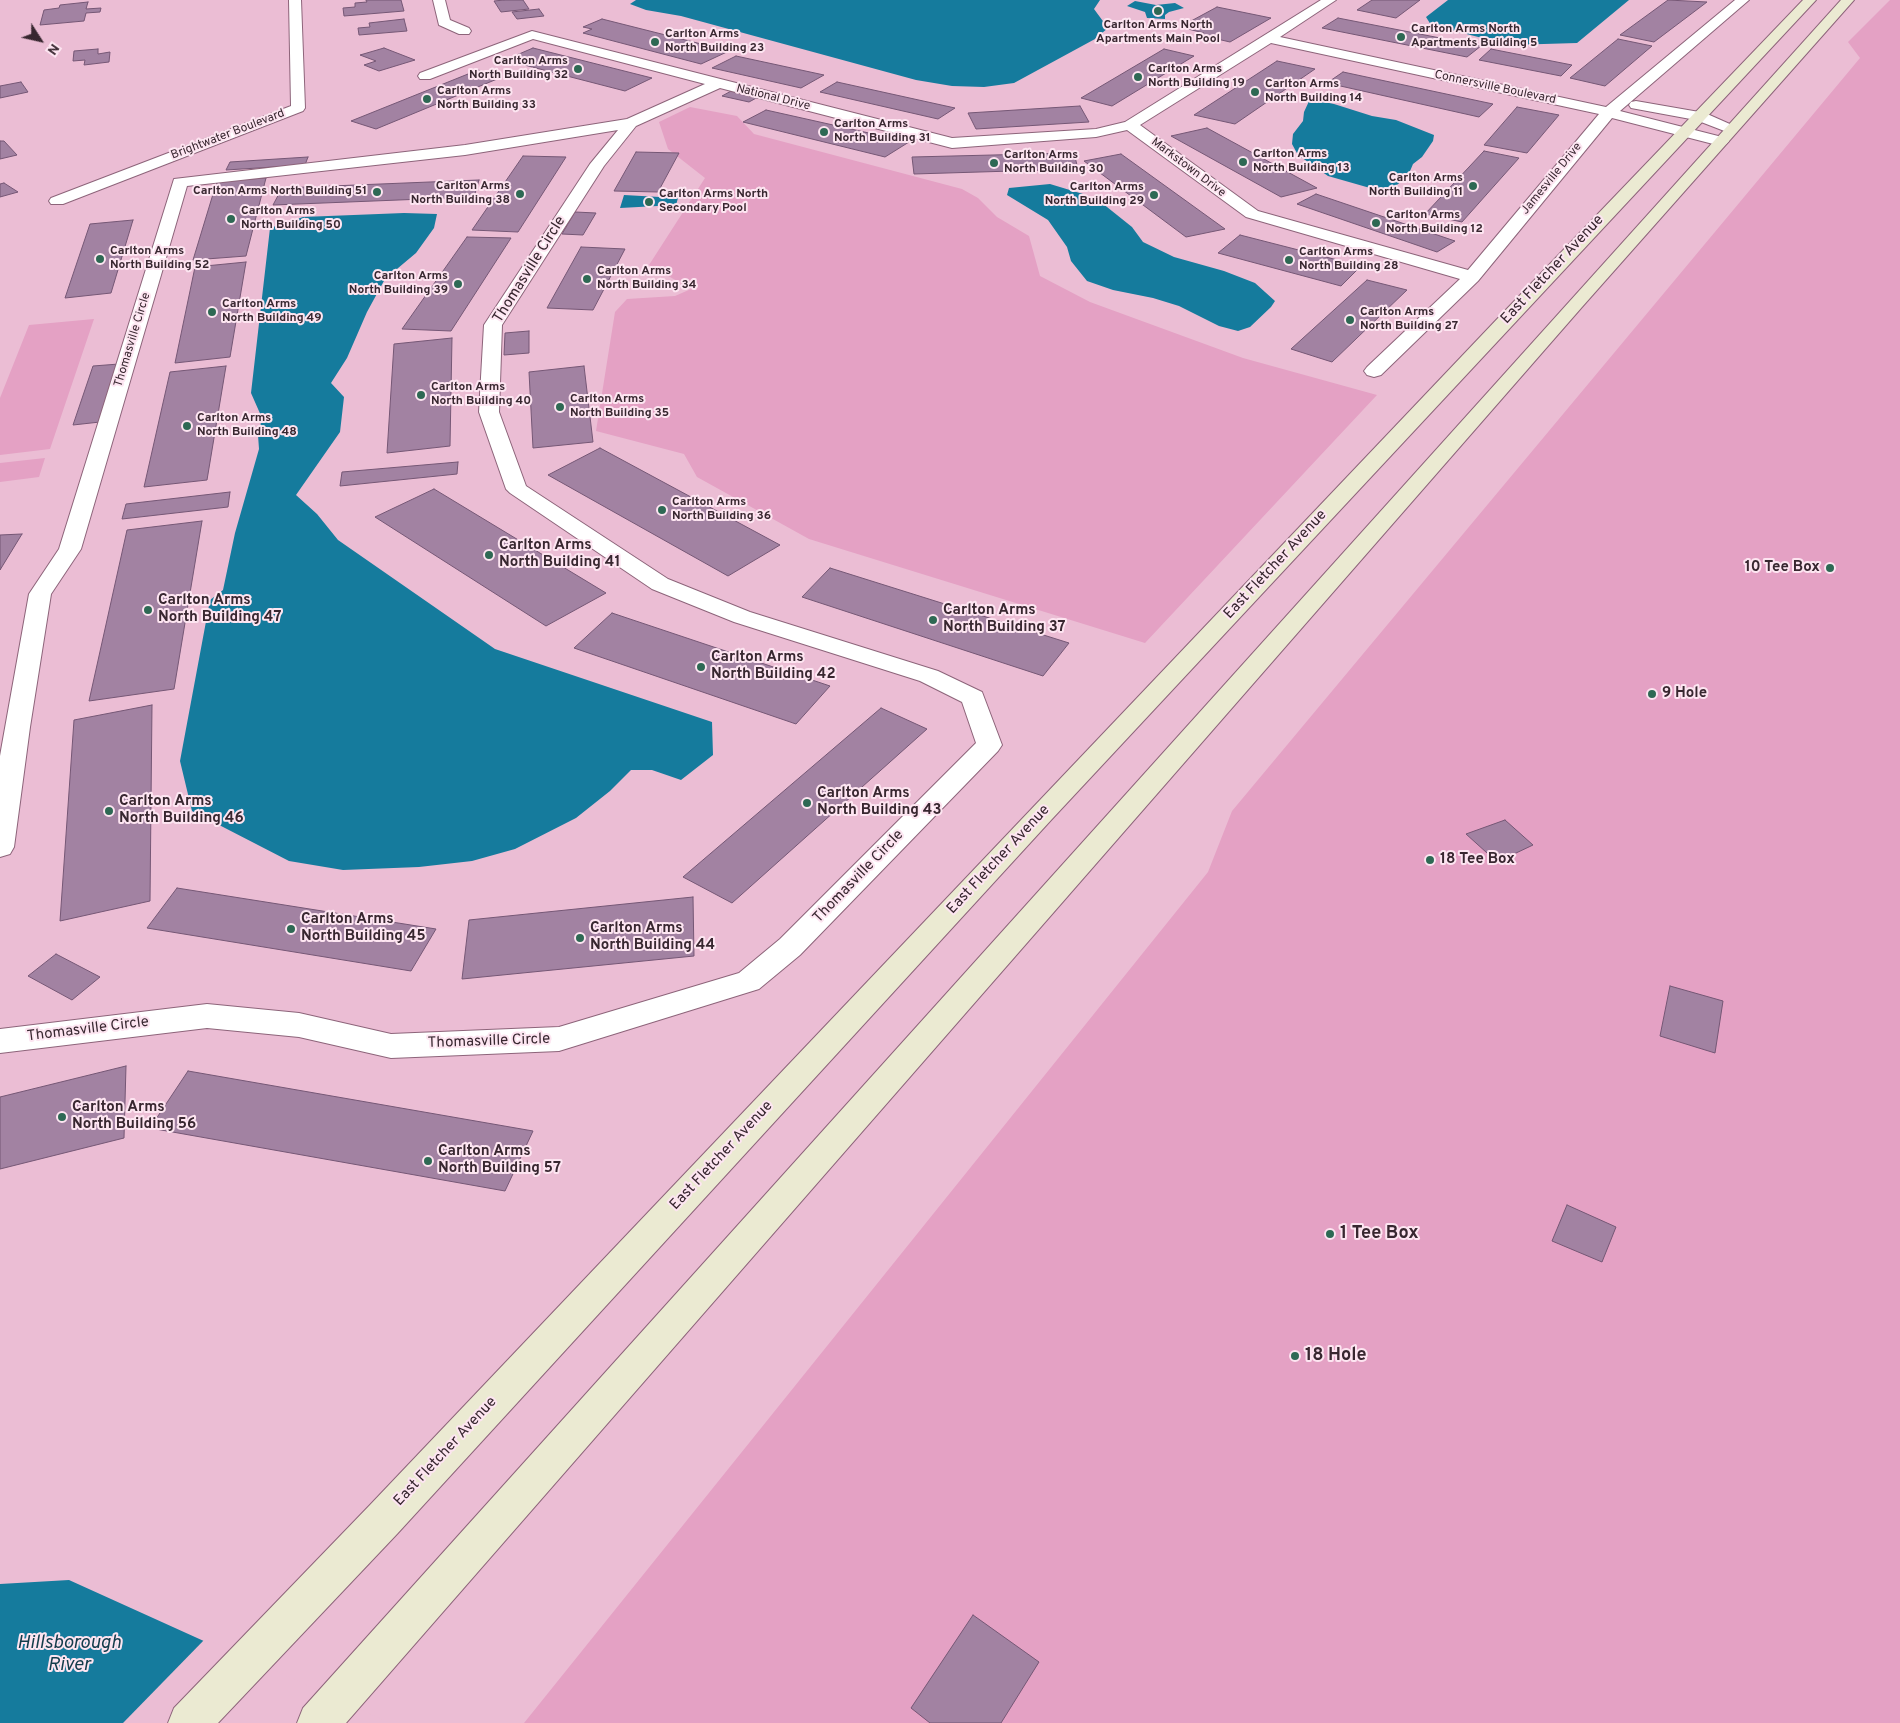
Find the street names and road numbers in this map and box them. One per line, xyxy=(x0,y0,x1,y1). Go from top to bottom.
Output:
street label: Connersville Boulevard xyxy=(1433,68,1557,108)
street label: National Drive xyxy=(734,82,812,114)
street label: Brightwater Boulevard xyxy=(169,107,287,163)
street label: Markstown Drive xyxy=(1148,135,1228,201)
street label: Jamesville Drive xyxy=(1519,140,1585,218)
street label: East Fletcher Avenue xyxy=(1498,212,1608,328)
street label: Thomasville Circle xyxy=(490,213,570,327)
street label: Thomasville Circle xyxy=(112,291,154,389)
street label: East Fletcher Avenue xyxy=(1221,507,1331,623)
street label: East Fletcher Avenue xyxy=(944,802,1054,918)
street label: Thomasville Circle xyxy=(810,827,908,927)
street label: Thomasville Circle xyxy=(26,1014,150,1046)
street label: Thomasville Circle xyxy=(427,1031,551,1053)
street label: East Fletcher Avenue xyxy=(667,1098,777,1214)
street label: East Fletcher Avenue xyxy=(391,1394,501,1510)

